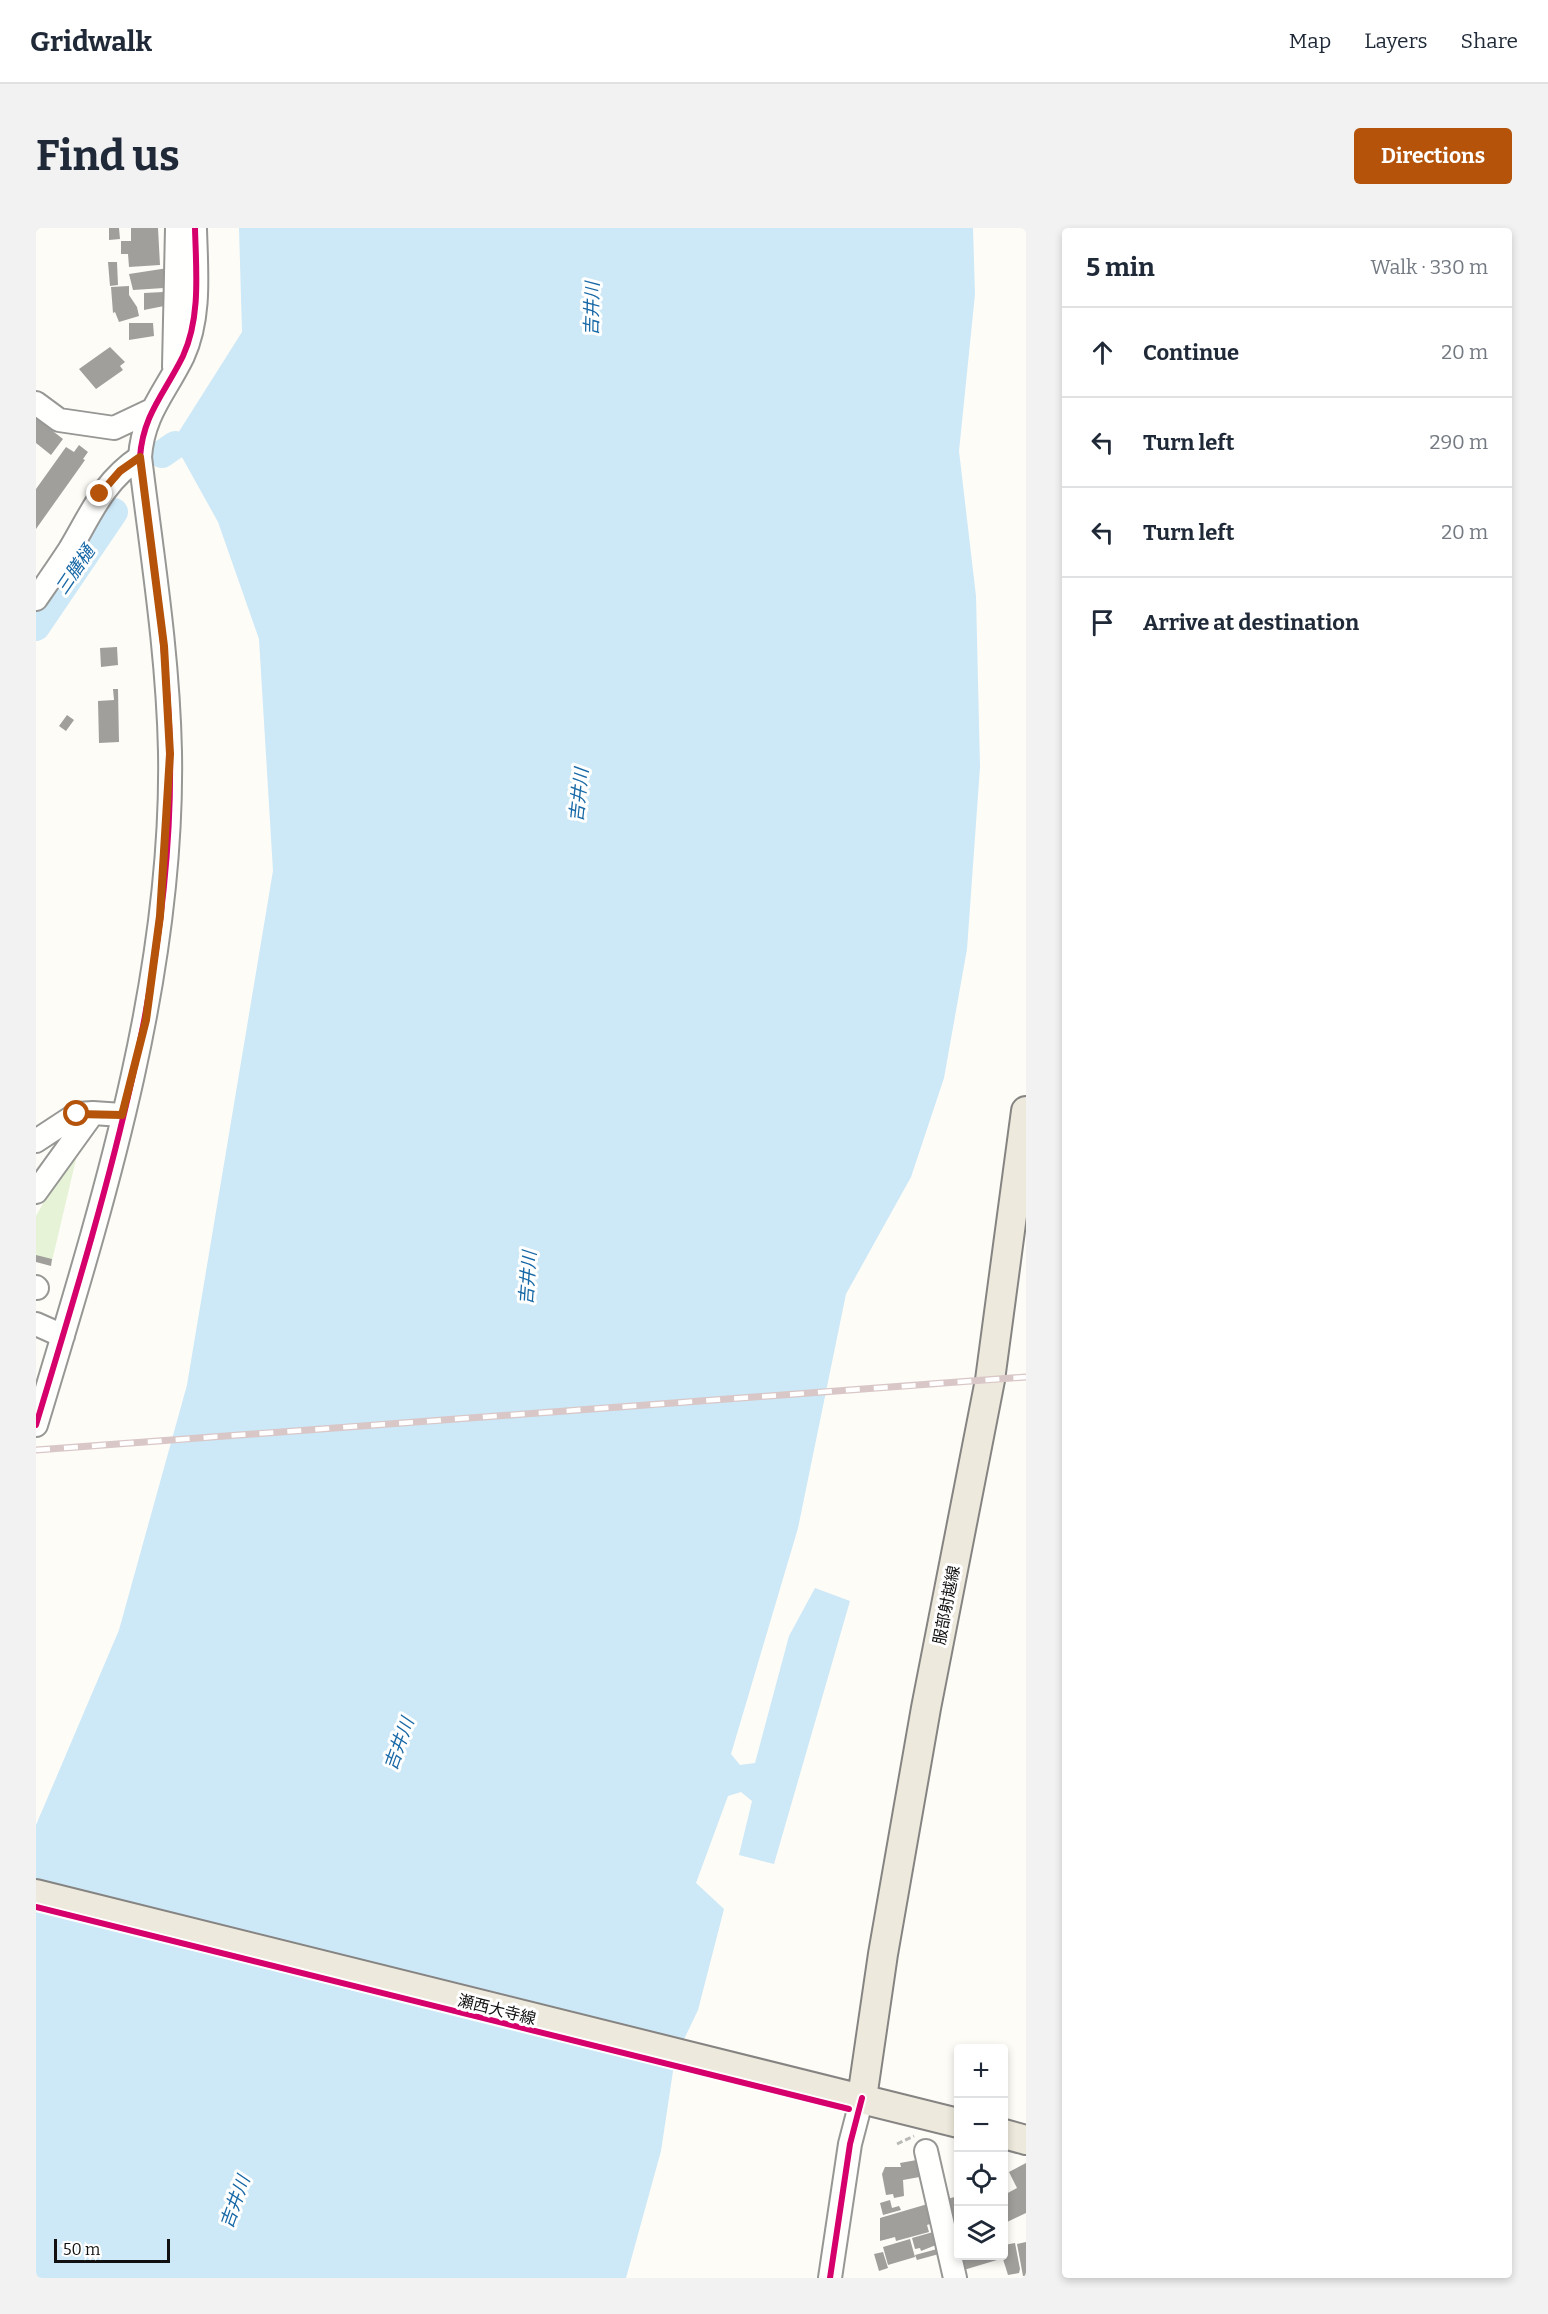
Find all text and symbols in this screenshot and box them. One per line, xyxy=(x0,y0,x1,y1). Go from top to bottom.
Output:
text: Gridwalk xyxy=(30,25,152,58)
text: Map xyxy=(1289,28,1331,54)
text: Layers xyxy=(1364,28,1428,54)
text: Share xyxy=(1461,28,1518,54)
button: Directions xyxy=(1354,128,1512,184)
text: Find us xyxy=(36,131,180,181)
text: 5 min xyxy=(1086,252,1155,283)
text: Walk · 330 m xyxy=(1371,255,1488,279)
water label: 吉井川 xyxy=(581,280,604,336)
icon: ahead xyxy=(1086,336,1119,369)
text: Continue xyxy=(1143,339,1239,366)
text: 20 m xyxy=(1441,340,1488,364)
icon: left xyxy=(1086,426,1119,459)
text: Turn left xyxy=(1143,429,1235,456)
text: 290 m xyxy=(1430,430,1488,454)
route end xyxy=(86,480,112,506)
icon: left xyxy=(1086,516,1119,549)
text: Turn left xyxy=(1143,519,1235,546)
text: 20 m xyxy=(1441,520,1488,544)
water label: 三膳樋 xyxy=(51,539,101,599)
icon: arrive xyxy=(1086,606,1119,639)
text: Arrive at destination xyxy=(1143,609,1359,636)
water label: 吉井川 xyxy=(565,765,593,823)
route start xyxy=(63,1100,89,1126)
water label: 吉井川 xyxy=(515,1248,541,1306)
street label: 服部射越線 xyxy=(930,1564,963,1646)
water label: 吉井川 xyxy=(379,1713,419,1773)
street label: 瀬西大寺線 xyxy=(456,1991,538,2028)
map controls xyxy=(954,2044,1008,2260)
button: + xyxy=(954,2044,1008,2098)
button: − xyxy=(954,2098,1008,2152)
button: locate xyxy=(954,2152,1008,2206)
water label: 吉井川 xyxy=(215,2171,255,2231)
button: layers xyxy=(954,2206,1008,2260)
scale bar xyxy=(54,2236,170,2264)
text: 50 m xyxy=(63,2240,100,2259)

